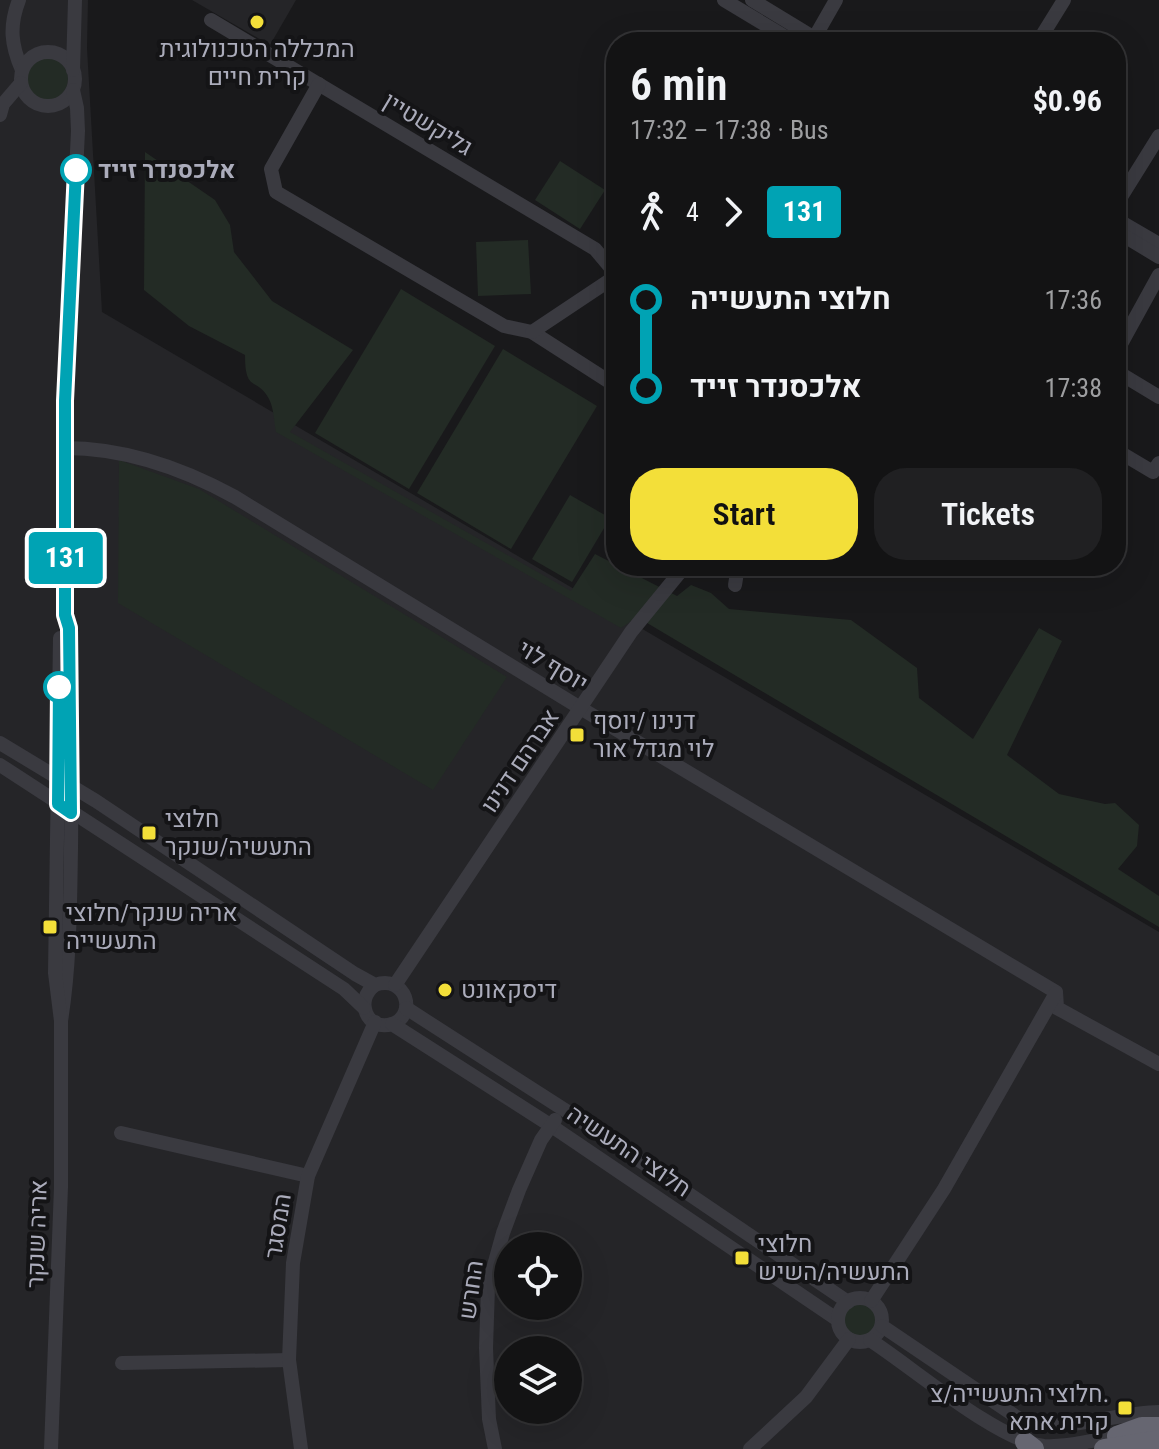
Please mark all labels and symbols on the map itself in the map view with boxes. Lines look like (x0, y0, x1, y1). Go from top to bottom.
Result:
marker: המכללה הטכנולוגית קרית חיים (248, 13, 266, 31)
place label: המכללה הטכנולוגית קרית חיים (159, 35, 355, 91)
street label: גליקשטיין (378, 87, 478, 161)
marker: אלכסנדר זייד (61, 155, 91, 185)
place label: אלכסנדר זייד (98, 156, 235, 184)
line badge: 131 (20, 532, 112, 584)
street label: יוסף לוי (513, 634, 593, 698)
unlabelled marker (44, 672, 74, 702)
street label: אברהם דנינו (475, 704, 565, 818)
place label: דנינו /יוסף לוי מגדל אור (593, 707, 714, 763)
marker: דנינו /יוסף לוי מגדל אור (568, 726, 586, 744)
place label: חלוצי התעשיה/שנקר (165, 805, 312, 861)
marker: חלוצי התעשיה/שנקר (140, 824, 158, 842)
place label: אריה שנקר/חלוצי התעשייה (66, 899, 238, 955)
marker: אריה שנקר/חלוצי התעשייה (41, 918, 59, 936)
place label: דיסקאונט (461, 976, 557, 1004)
marker: דיסקאונט (436, 981, 454, 999)
street label: חלוצי התעשיה (562, 1099, 696, 1203)
street label: אריה שנקר (21, 1179, 53, 1289)
street label: המסגר (259, 1191, 297, 1261)
place label: חלוצי התעשיה/השיש (758, 1230, 910, 1286)
marker: חלוצי התעשיה/השיש (733, 1249, 751, 1267)
street label: החרש (453, 1259, 489, 1321)
place label: חלוצי התעשייה/צ. קרית אתא (930, 1380, 1109, 1436)
marker: חלוצי התעשייה/צ. קרית אתא (1116, 1399, 1134, 1417)

